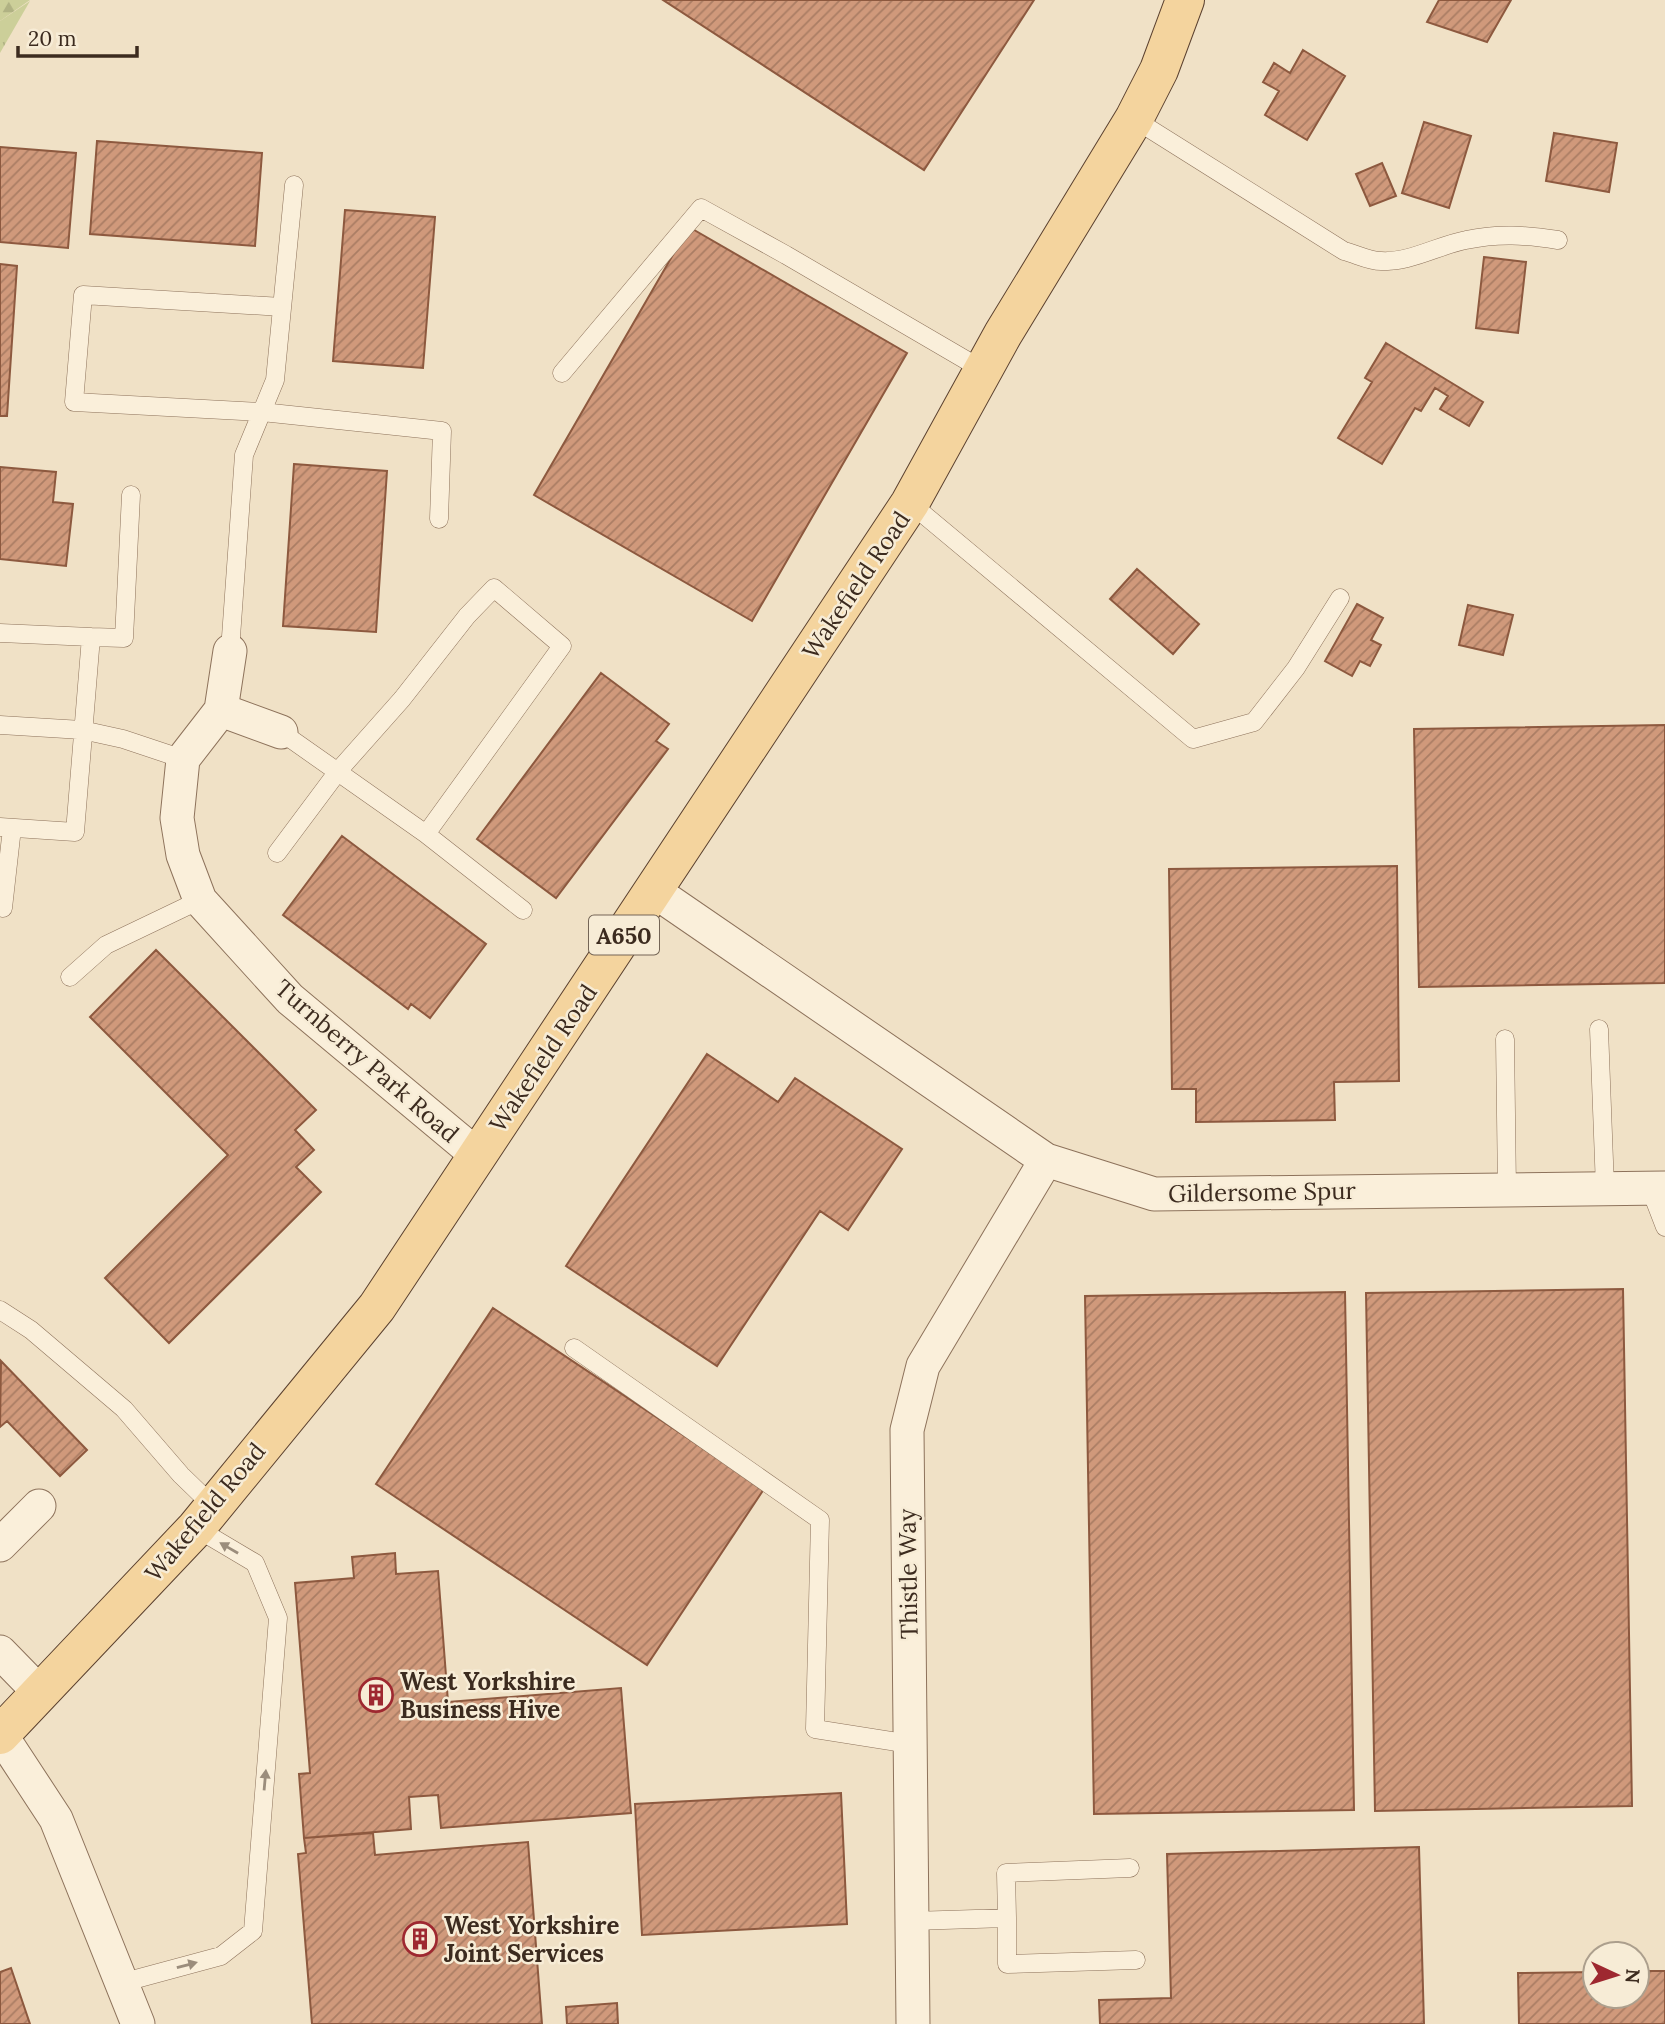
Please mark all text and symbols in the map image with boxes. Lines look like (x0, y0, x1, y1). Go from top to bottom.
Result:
scale bar (18, 14, 136, 58)
text: 20 m (28, 25, 77, 52)
street label: Wakefield Road (795, 505, 917, 665)
road number: A650 (589, 916, 659, 954)
street label: Turnberry Park Road (269, 973, 465, 1149)
street label: Wakefield Road (482, 978, 604, 1138)
street label: Gildersome Spur (1168, 1175, 1357, 1209)
street label: Wakefield Road (138, 1436, 272, 1588)
street label: Thistle Way (891, 1508, 925, 1640)
one-way arrow (219, 1542, 239, 1554)
place label: West Yorkshire Business Hive (400, 1666, 575, 1725)
building icon: West Yorkshire Business Hive (357, 1676, 395, 1714)
one-way arrow (260, 1768, 271, 1790)
place label: West Yorkshire Joint Services (444, 1910, 619, 1969)
building icon: West Yorkshire Joint Services (401, 1920, 439, 1958)
north arrow (1581, 1940, 1651, 2010)
one-way arrow (176, 1959, 198, 1970)
text: N (1620, 1968, 1645, 1985)

